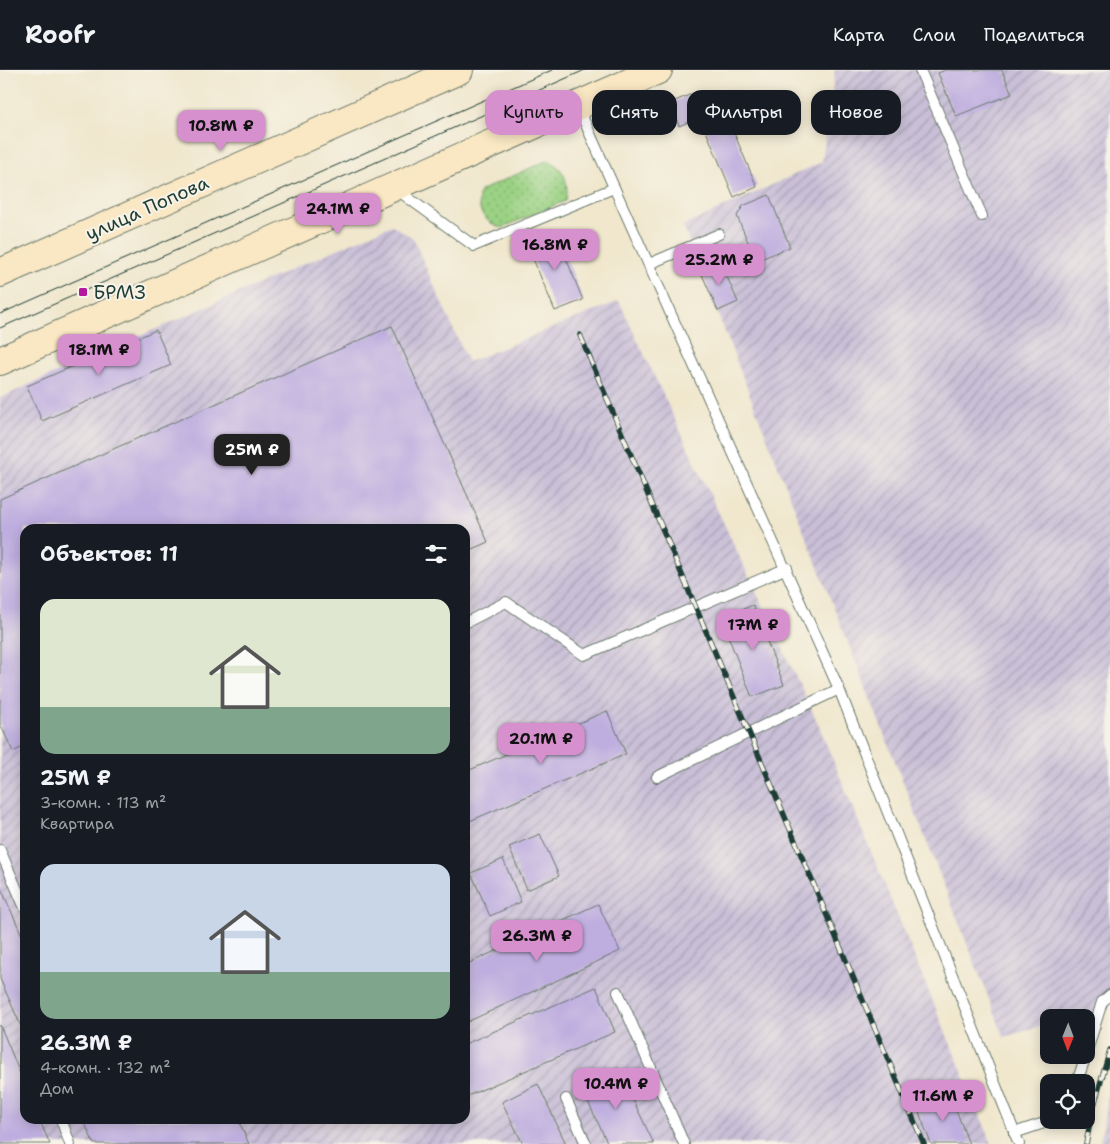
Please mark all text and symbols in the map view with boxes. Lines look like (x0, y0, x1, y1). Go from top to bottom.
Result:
text: Roofr (25, 19, 96, 51)
text: Карта (833, 23, 884, 47)
text: Слои (912, 23, 956, 47)
text: Поделиться (984, 23, 1085, 47)
chip: Купить (485, 90, 582, 135)
chip: Снять (592, 90, 677, 135)
chip: Фильтры (687, 90, 801, 135)
chip: Новое (811, 90, 901, 135)
pin: 10.8M ₽ (175, 109, 267, 152)
text: 10.8M ₽ (188, 115, 254, 136)
street label: улица Попова (82, 170, 213, 246)
pin: 24.1M ₽ (292, 192, 384, 235)
text: 24.1M ₽ (306, 198, 370, 219)
pin: 16.8M ₽ (509, 228, 601, 271)
text: 16.8M ₽ (522, 234, 588, 255)
pin: 25.2M ₽ (673, 244, 765, 286)
text: 25.2M ₽ (684, 249, 754, 270)
place label: БРМЗ (93, 280, 146, 305)
marker: БРМЗ (77, 286, 89, 298)
pin: 18.1M ₽ (53, 334, 145, 376)
text: 18.1M ₽ (68, 339, 130, 360)
pin: 25M ₽ (217, 434, 287, 476)
text: 25M ₽ (225, 439, 279, 460)
text: Объектов: 11 (40, 540, 178, 568)
icon: filters (422, 540, 450, 568)
pin: 17M ₽ (718, 608, 788, 651)
text: 17M ₽ (727, 614, 779, 635)
icon: home (200, 632, 290, 722)
pin: 20.1M ₽ (495, 722, 587, 765)
text: 20.1M ₽ (509, 728, 573, 749)
text: 25M ₽ (40, 764, 111, 792)
text: 3-комн. · 113 m² (40, 792, 166, 813)
text: Квартира (40, 813, 114, 834)
icon: home (200, 897, 290, 987)
pin: 26.3M ₽ (491, 920, 583, 962)
text: 26.3M ₽ (502, 925, 572, 946)
north arrow (1040, 1009, 1095, 1064)
map controls (1040, 1009, 1095, 1129)
text: 26.3M ₽ (40, 1029, 133, 1057)
text: 4-комн. · 132 m² (40, 1057, 171, 1078)
pin: 10.4M ₽ (570, 1068, 662, 1110)
text: 10.4M ₽ (584, 1073, 648, 1094)
button: locate (1040, 1074, 1095, 1129)
text: Дом (40, 1078, 74, 1099)
pin: 11.6M ₽ (897, 1080, 989, 1122)
text: 11.6M ₽ (912, 1085, 974, 1106)

